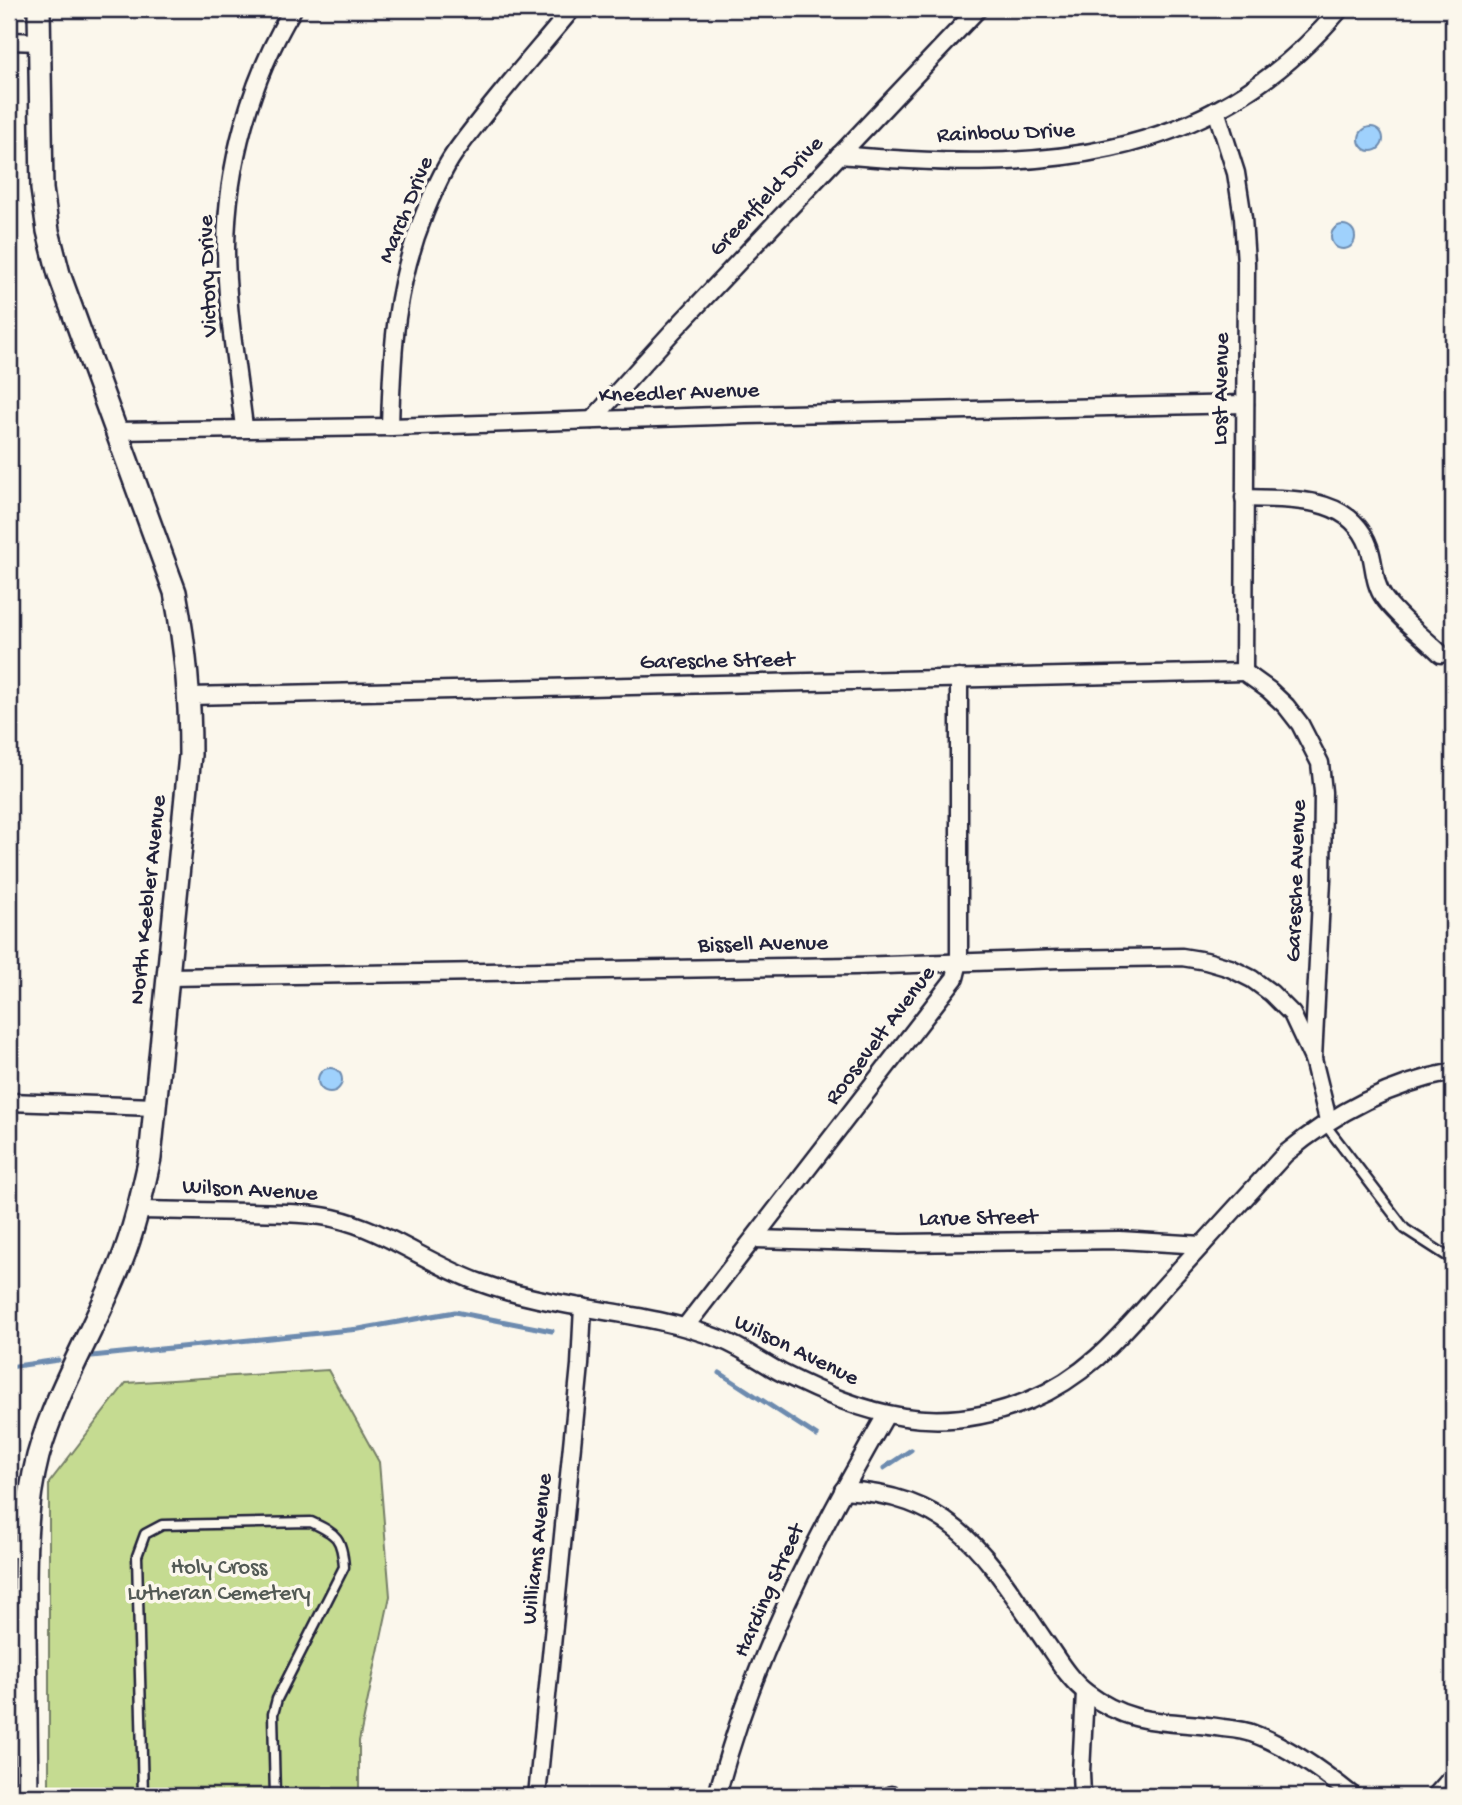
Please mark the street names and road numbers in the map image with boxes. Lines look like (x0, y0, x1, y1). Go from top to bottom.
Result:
street label: Rainbow Drive (936, 118, 1077, 150)
street label: Greenfield Drive (704, 130, 831, 263)
street label: March Drive (373, 152, 441, 267)
street label: Victory Drive (193, 213, 225, 338)
street label: Lost Avenue (1208, 331, 1237, 446)
street label: Kneedler Avenue (598, 378, 761, 410)
street label: Garesche Street (639, 647, 796, 677)
street label: North Keebler Avenue (125, 793, 174, 1006)
street label: Garesche Avenue (1281, 798, 1313, 963)
street label: Bissell Avenue (697, 930, 830, 960)
street label: Roosevelt Avenue (820, 960, 943, 1111)
street label: Wilson Avenue (182, 1174, 320, 1208)
street label: Larue Street (918, 1204, 1039, 1234)
street label: Wilson Avenue (729, 1309, 864, 1393)
street label: Williams Avenue (517, 1471, 559, 1626)
street label: Harding Street (729, 1519, 812, 1662)

